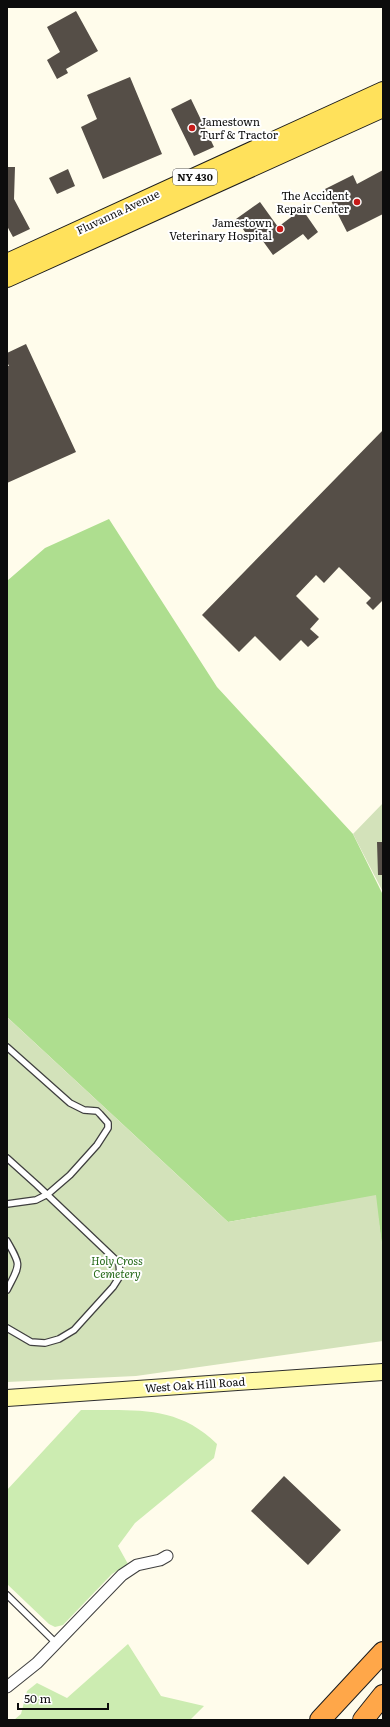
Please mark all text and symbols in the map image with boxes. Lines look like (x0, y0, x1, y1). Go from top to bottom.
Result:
place label: Jamestown Turf & Tractor (200, 113, 279, 142)
marker: Jamestown Turf & Tractor (187, 123, 197, 133)
road number: NY 430 (173, 169, 217, 185)
street label: Fluvanna Avenue (73, 185, 162, 237)
place label: The Accident Repair Center (277, 187, 350, 216)
marker: The Accident Repair Center (352, 197, 362, 207)
place label: Jamestown Veterinary Hospital (169, 214, 272, 243)
marker: Jamestown Veterinary Hospital (275, 224, 285, 234)
park label: Holy Cross Cemetery (91, 1252, 143, 1281)
street label: West Oak Hill Road (144, 1373, 246, 1395)
scale bar (18, 1685, 108, 1711)
text: 50 m (24, 1689, 51, 1707)

